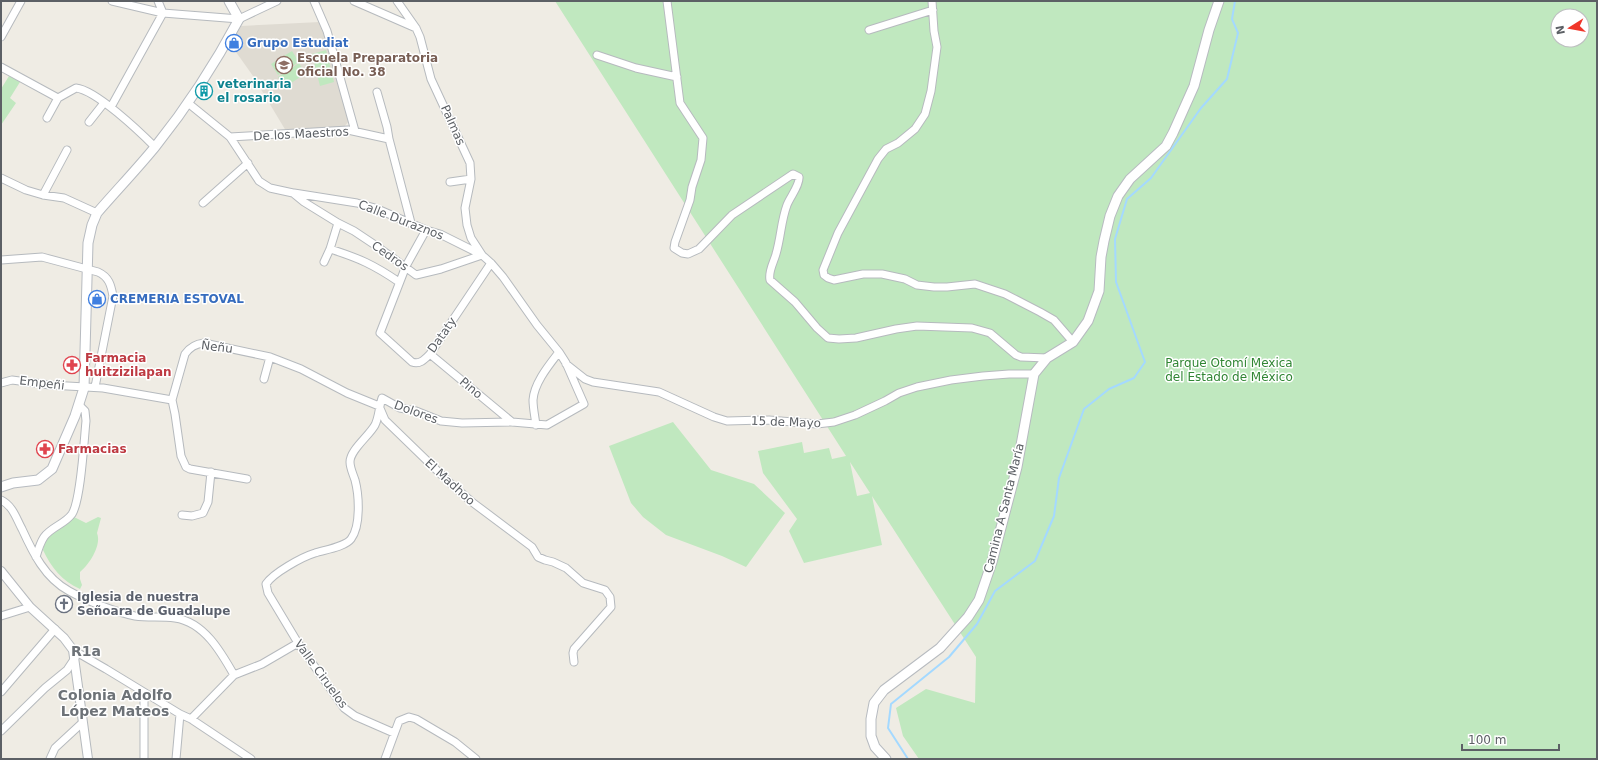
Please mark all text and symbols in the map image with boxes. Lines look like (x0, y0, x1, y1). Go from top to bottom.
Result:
north arrow (1550, 8, 1590, 48)
text: N (1553, 24, 1568, 36)
shop icon: Grupo Estudiat (224, 33, 244, 53)
place label: Grupo Estudiat (247, 36, 349, 50)
place label: Escuela Preparatoria oficial No. 38 (297, 51, 438, 79)
school or university icon: Escuela Preparatoria oficial No. 38 (274, 55, 294, 75)
place label: veterinaria el rosario (217, 77, 292, 105)
building icon: veterinaria el rosario (194, 81, 214, 101)
street label: Palmas (438, 103, 468, 147)
street label: De los Maestros (253, 125, 349, 143)
street label: Calle Duraznos (356, 197, 446, 243)
street label: Cedros (369, 238, 411, 274)
shop icon: CREMERIA ESTOVAL (87, 289, 107, 309)
place label: CREMERIA ESTOVAL (110, 292, 244, 306)
street label: Dataty (425, 314, 459, 356)
street label: Ñeñu (200, 337, 234, 356)
place label: Farmacia huitzizilapan (85, 351, 172, 379)
pharmacy icon: Farmacia huitzizilapan (62, 355, 82, 375)
park label: Parque Otomí Mexica del Estado de México (1165, 356, 1293, 384)
street label: Empeñi (19, 373, 65, 393)
street label: Pino (457, 375, 485, 401)
street label: Dolores (392, 398, 440, 426)
street label: 15 de Mayo (751, 414, 821, 430)
pharmacy icon: Farmacias (35, 439, 55, 459)
place label: Farmacias (58, 442, 127, 456)
street label: Camina A Santa María (981, 442, 1027, 574)
street label: El Madhoo (422, 456, 478, 508)
place label: Iglesia de nuestra Señoara de Guadalupe (77, 590, 230, 618)
church icon: Iglesia de nuestra Señoara de Guadalupe (54, 594, 74, 614)
street label: Valle Ciruelos (292, 637, 350, 711)
district label: R1a (71, 643, 101, 659)
district label: Colonia Adolfo López Mateos (58, 687, 173, 719)
scale bar (1462, 726, 1559, 752)
text: 100 m (1468, 733, 1506, 747)

